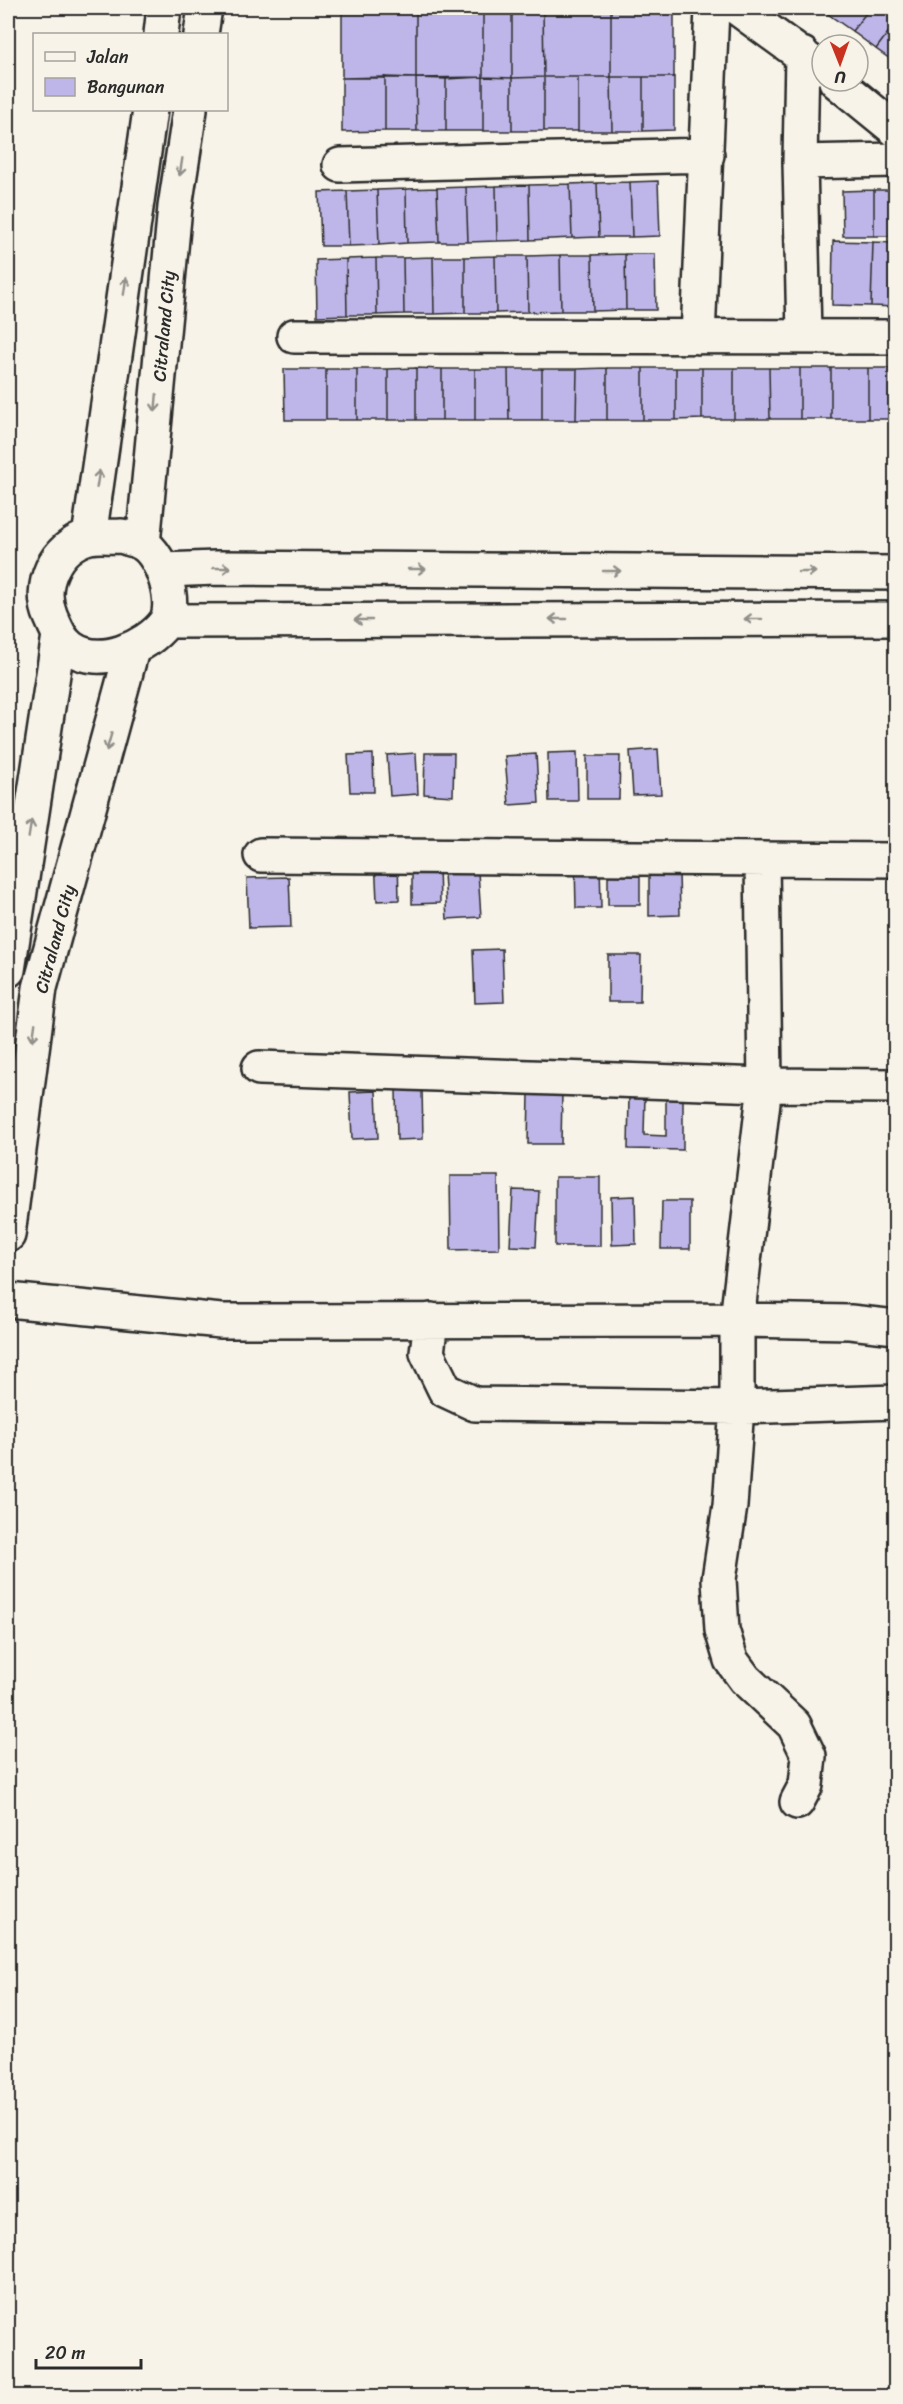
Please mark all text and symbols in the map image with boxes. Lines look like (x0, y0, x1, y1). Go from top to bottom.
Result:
legend (33, 33, 228, 111)
north arrow (810, 33, 870, 93)
text: Jalan (86, 41, 129, 73)
text: U (833, 63, 846, 92)
text: Bangunan (87, 71, 165, 103)
one-way arrow (175, 157, 186, 177)
street label: Citraland City (143, 269, 185, 383)
one-way arrow (120, 277, 131, 297)
one-way arrow (151, 393, 162, 412)
one-way arrow (93, 470, 104, 490)
one-way arrow (212, 562, 232, 574)
one-way arrow (407, 563, 427, 575)
one-way arrow (602, 565, 622, 577)
one-way arrow (797, 566, 817, 578)
one-way arrow (549, 613, 569, 625)
one-way arrow (744, 613, 764, 625)
one-way arrow (354, 614, 374, 626)
one-way arrow (103, 732, 114, 751)
one-way arrow (24, 820, 35, 840)
street label: Citraland City (25, 880, 85, 997)
one-way arrow (29, 1022, 40, 1041)
scale bar (36, 2332, 141, 2370)
text: 20 m (45, 2337, 85, 2369)

